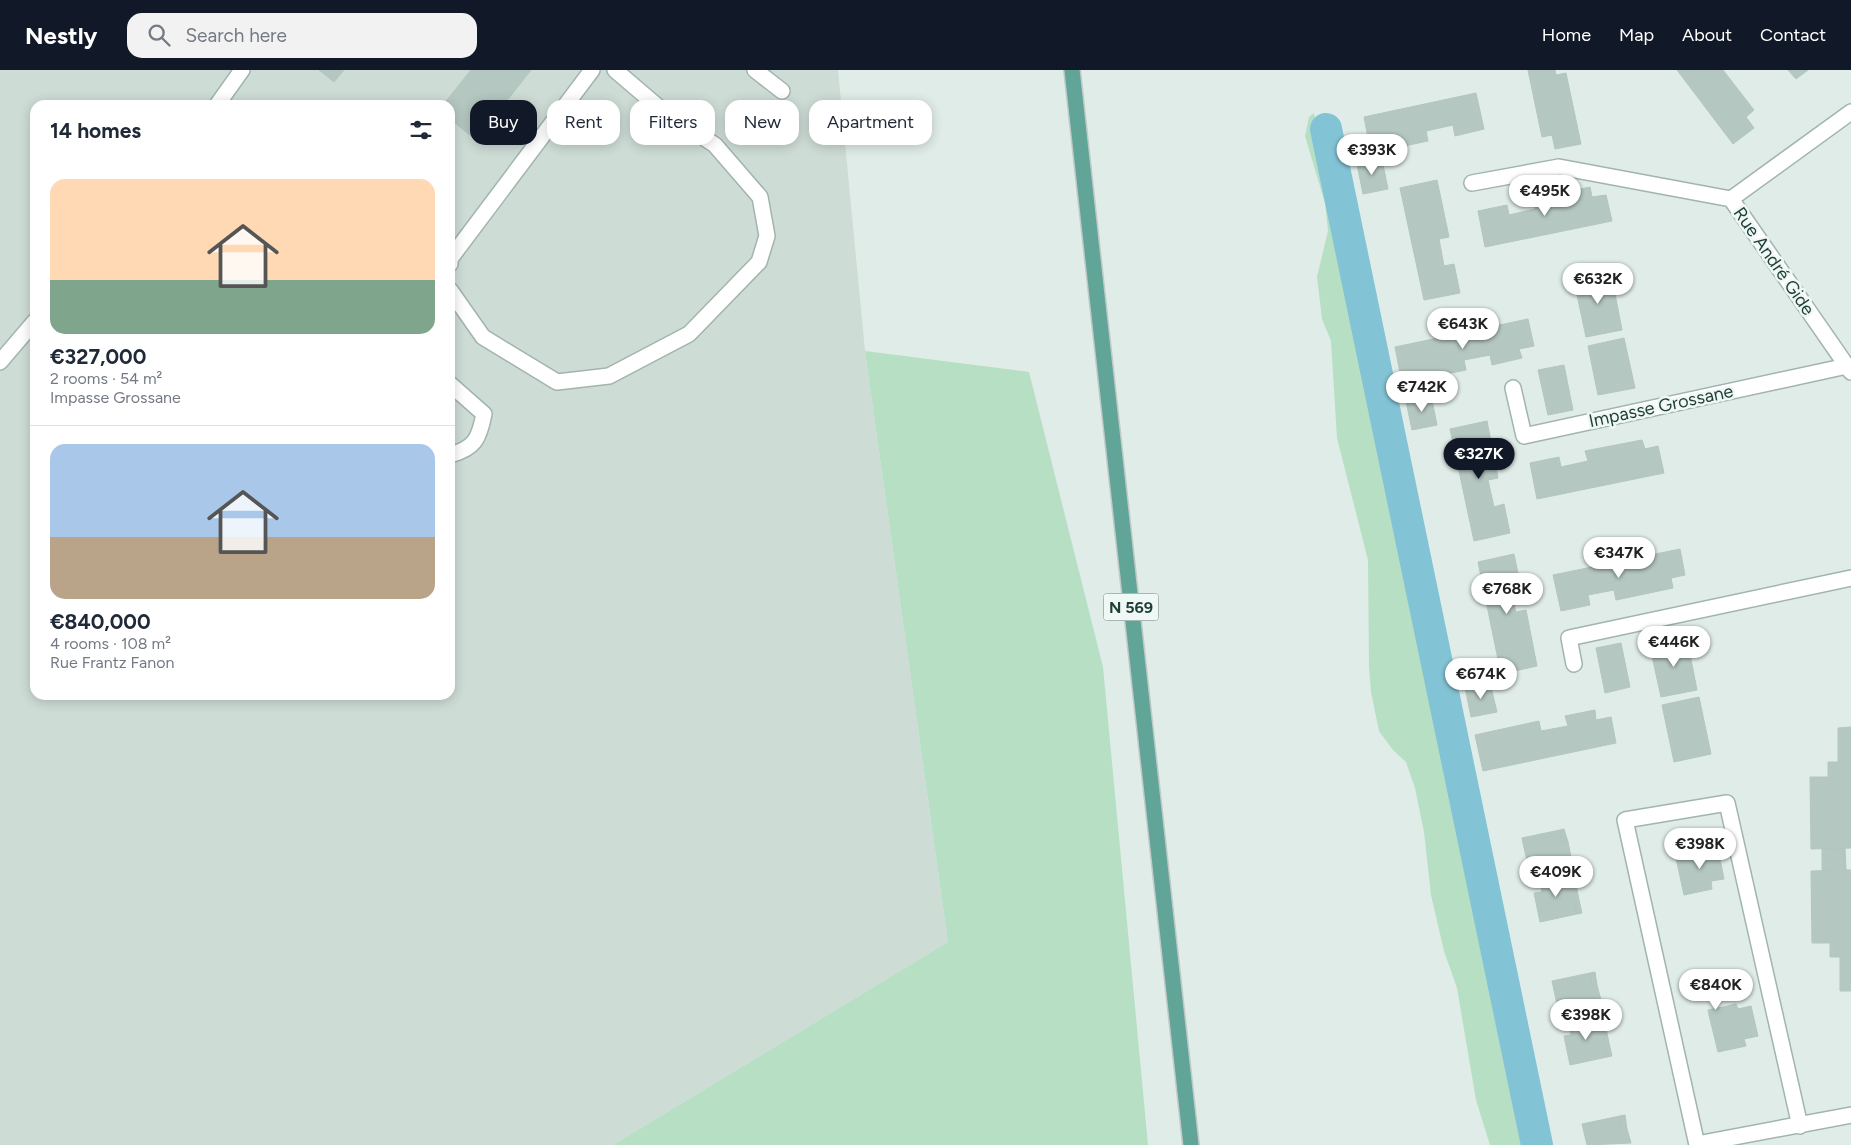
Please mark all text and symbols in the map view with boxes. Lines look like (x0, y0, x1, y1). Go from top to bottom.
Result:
search box (127, 13, 477, 58)
text: Nestly (25, 21, 97, 50)
icon: search (145, 21, 173, 49)
text: Search here (185, 24, 287, 47)
text: Home (1542, 24, 1591, 46)
text: Map (1619, 24, 1654, 46)
text: About (1682, 24, 1732, 46)
text: Contact (1760, 24, 1826, 46)
chip: Buy (470, 100, 537, 145)
chip: Rent (547, 100, 620, 145)
chip: Filters (630, 100, 715, 145)
chip: New (725, 100, 799, 145)
chip: Apartment (809, 100, 932, 145)
icon: filters (407, 116, 435, 144)
text: 14 homes (50, 118, 141, 143)
pin: €393K (1337, 134, 1407, 176)
text: €393K (1348, 140, 1396, 159)
pin: €495K (1510, 174, 1580, 217)
text: €495K (1520, 181, 1570, 200)
street label: Rue André Gide (1729, 203, 1820, 319)
icon: home (198, 211, 288, 301)
pin: €632K (1563, 262, 1633, 305)
text: €632K (1573, 269, 1623, 288)
pin: €643K (1428, 308, 1498, 350)
text: €643K (1438, 314, 1488, 333)
text: €327,000 (50, 344, 146, 369)
text: 2 rooms · 54 m² (50, 369, 162, 388)
pin: €742K (1387, 370, 1457, 413)
text: €742K (1397, 377, 1447, 396)
street label: Impasse Grossane (1587, 380, 1735, 432)
text: Impasse Grossane (50, 388, 181, 407)
pin: €327K (1444, 438, 1514, 480)
text: €327K (1455, 444, 1503, 463)
icon: home (198, 477, 288, 567)
pin: €347K (1584, 536, 1654, 579)
text: €347K (1594, 543, 1644, 562)
pin: €768K (1472, 572, 1542, 615)
text: €768K (1482, 579, 1532, 598)
road number: N 569 (1104, 594, 1158, 620)
text: €840,000 (50, 609, 151, 634)
pin: €446K (1639, 626, 1709, 668)
text: €446K (1648, 632, 1700, 651)
text: 4 rooms · 108 m² (50, 634, 171, 653)
text: Rue Frantz Fanon (50, 653, 174, 672)
pin: €674K (1446, 658, 1516, 700)
text: €674K (1456, 664, 1506, 683)
pin: €398K (1665, 828, 1735, 870)
text: €398K (1675, 834, 1725, 853)
pin: €409K (1521, 856, 1591, 898)
text: €409K (1530, 862, 1582, 881)
pin: €840K (1681, 968, 1751, 1011)
text: €840K (1690, 975, 1742, 994)
pin: €398K (1551, 998, 1621, 1041)
text: €398K (1561, 1005, 1611, 1024)

